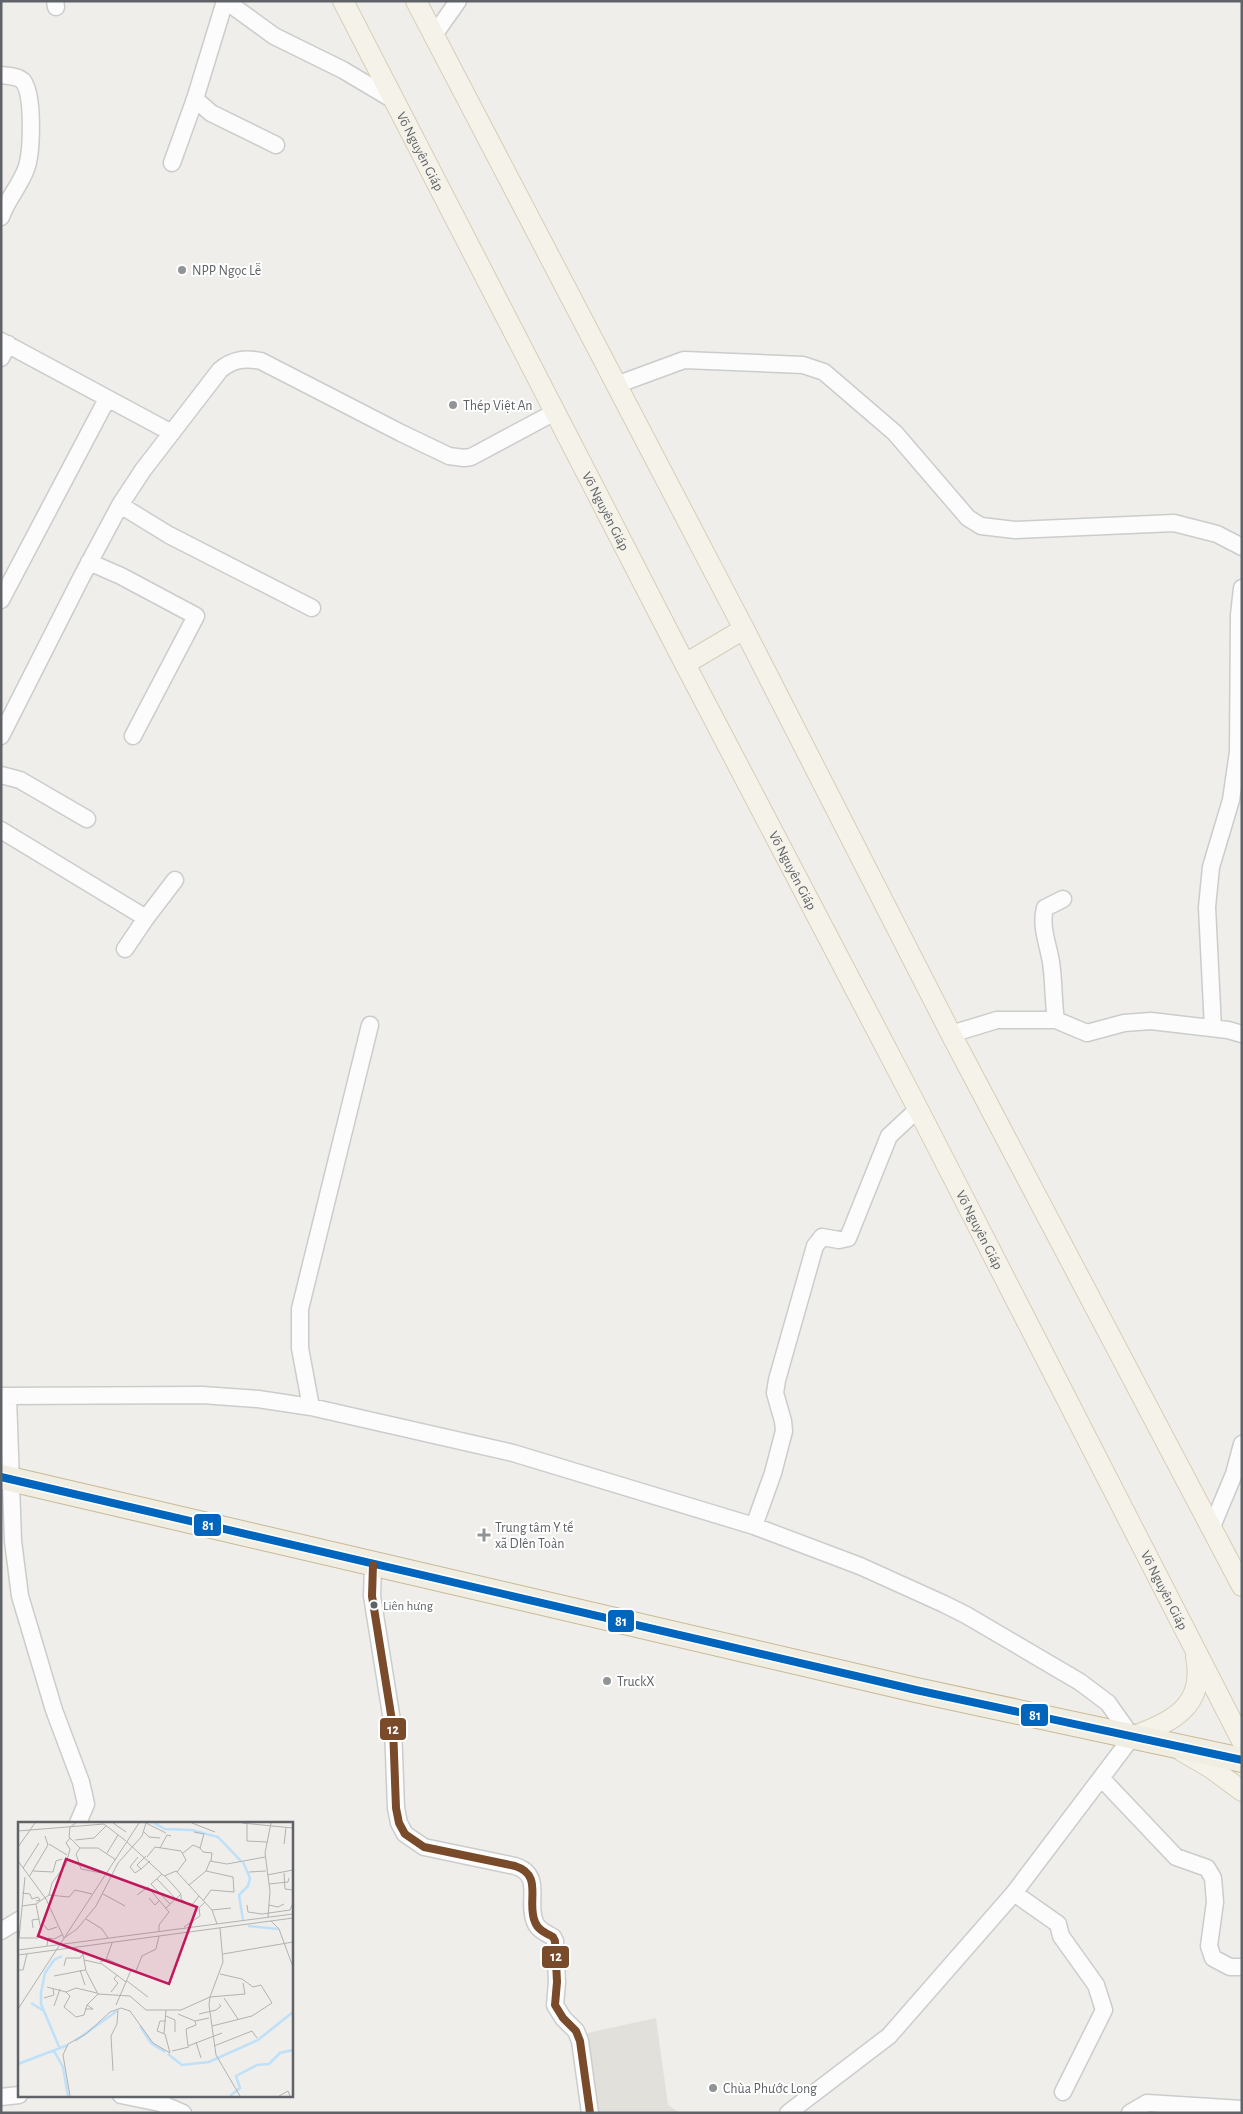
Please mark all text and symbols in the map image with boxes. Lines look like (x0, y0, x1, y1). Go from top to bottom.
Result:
street label: Võ Nguyên Giáp (393, 110, 446, 193)
place label: NPP Ngọc Lễ (192, 262, 261, 278)
marker: NPP Ngọc Lễ (176, 264, 188, 276)
marker: Thép Việt An (447, 399, 459, 411)
place label: Thép Việt An (463, 399, 533, 413)
street label: Võ Nguyên Giáp (579, 470, 631, 553)
street label: Võ Nguyên Giáp (766, 829, 818, 913)
street label: Võ Nguyên Giáp (953, 1188, 1005, 1272)
line badge: 81 (193, 1513, 222, 1537)
text: 81 (202, 1519, 214, 1533)
place label: Trung tâm Y tế xã DIên Toàn (495, 1520, 574, 1551)
marker: Trung tâm Y tế xã DIên Toàn (477, 1528, 491, 1542)
street label: Võ Nguyên Giáp (1138, 1549, 1190, 1632)
marker: Liên hưng (369, 1600, 379, 1610)
place label: Liên hưng (383, 1600, 434, 1613)
line badge: 81 (607, 1609, 635, 1633)
text: 81 (615, 1615, 627, 1629)
marker: TruckX (601, 1675, 613, 1687)
place label: TruckX (617, 1675, 655, 1689)
line badge: 81 (1020, 1703, 1049, 1727)
text: 81 (1029, 1709, 1041, 1723)
line badge: 12 (379, 1717, 407, 1741)
text: 12 (387, 1723, 399, 1737)
inset map (18, 1822, 292, 2096)
line badge: 12 (541, 1945, 570, 1969)
text: 12 (550, 1950, 562, 1964)
marker: Chùa Phước Long (707, 2082, 719, 2094)
place label: Chùa Phước Long (723, 2082, 817, 2096)

